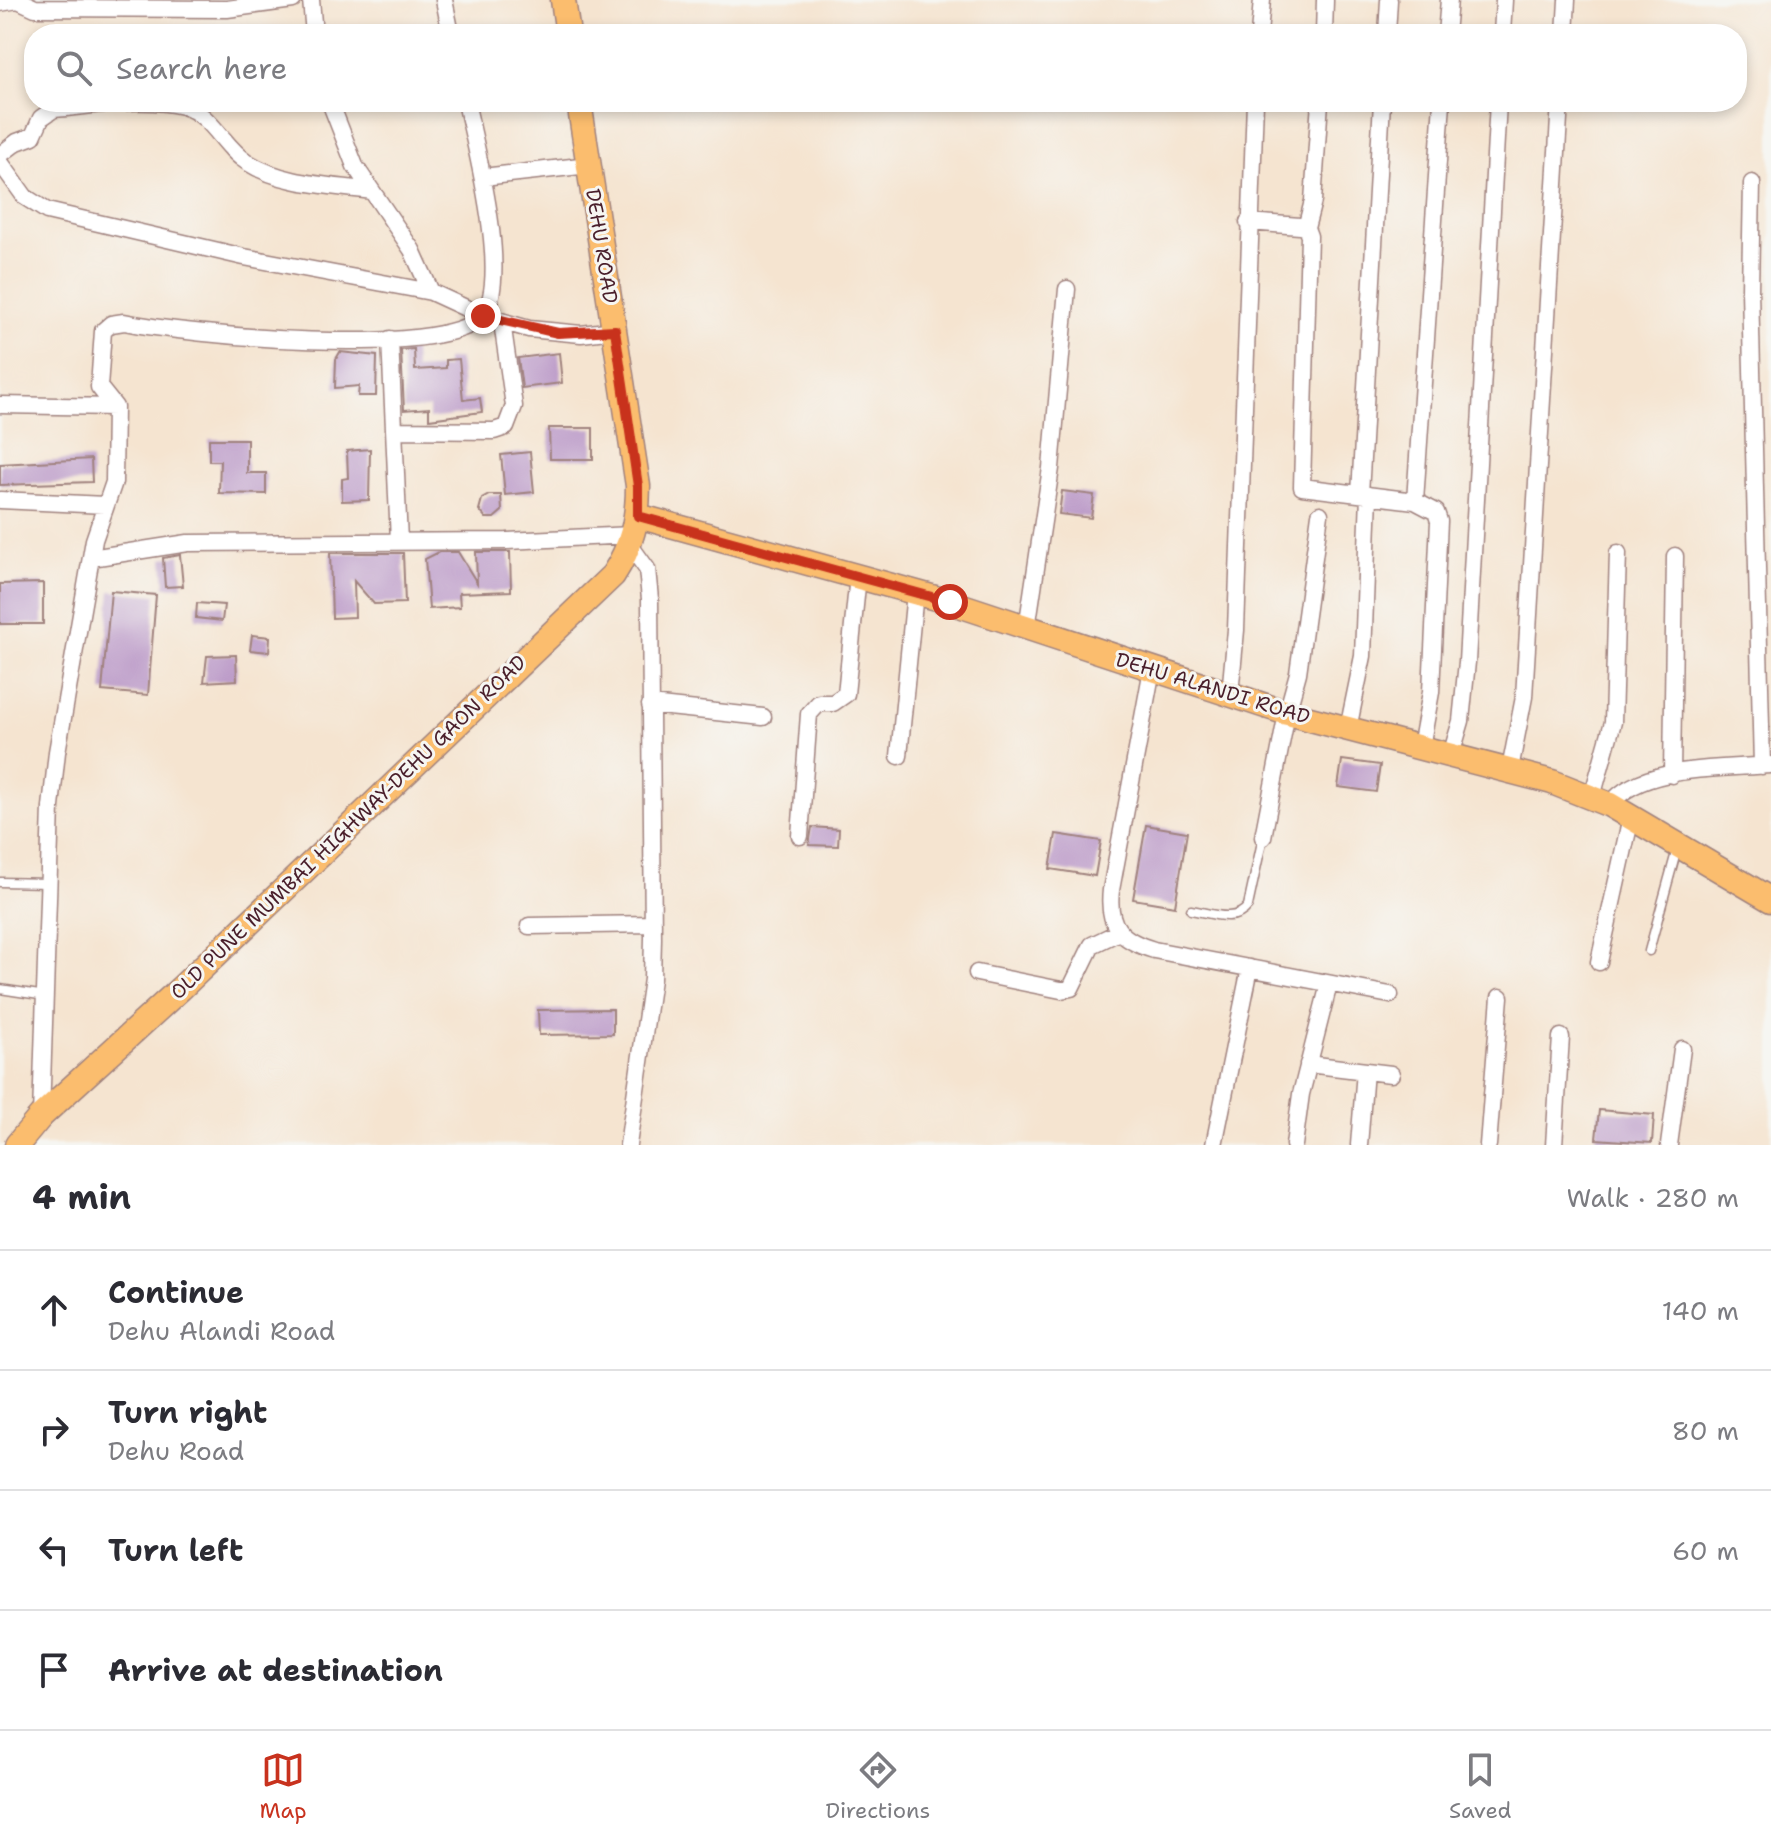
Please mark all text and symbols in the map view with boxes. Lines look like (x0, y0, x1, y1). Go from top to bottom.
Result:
search box (24, 24, 1747, 112)
icon: search (52, 46, 96, 90)
text: Search here (116, 48, 287, 89)
street label: DEHU ROAD (580, 187, 624, 305)
route end (465, 298, 501, 334)
route start (932, 584, 968, 620)
street label: DEHU ALANDI ROAD (1113, 646, 1313, 730)
street label: OLD PUNE MUMBAI HIGHWAY-DEHU GAON ROAD (165, 649, 531, 1005)
text: 4 min (32, 1174, 131, 1220)
text: Walk · 280 m (1567, 1180, 1739, 1215)
text: Continue (108, 1272, 244, 1313)
icon: ahead (32, 1288, 76, 1332)
text: 140 m (1662, 1293, 1739, 1328)
text: Dehu Alandi Road (108, 1313, 335, 1348)
text: Turn right (108, 1392, 267, 1433)
icon: right (32, 1408, 76, 1452)
text: 80 m (1672, 1413, 1739, 1448)
text: Dehu Road (108, 1433, 244, 1468)
icon: left (32, 1528, 76, 1572)
text: Turn left (108, 1530, 243, 1571)
text: 60 m (1672, 1533, 1739, 1568)
icon: arrive (32, 1648, 76, 1692)
text: Arrive at destination (108, 1650, 443, 1691)
tab: Map (259, 1748, 307, 1825)
tab: Directions (825, 1748, 930, 1825)
tab: Saved (1449, 1748, 1512, 1825)

